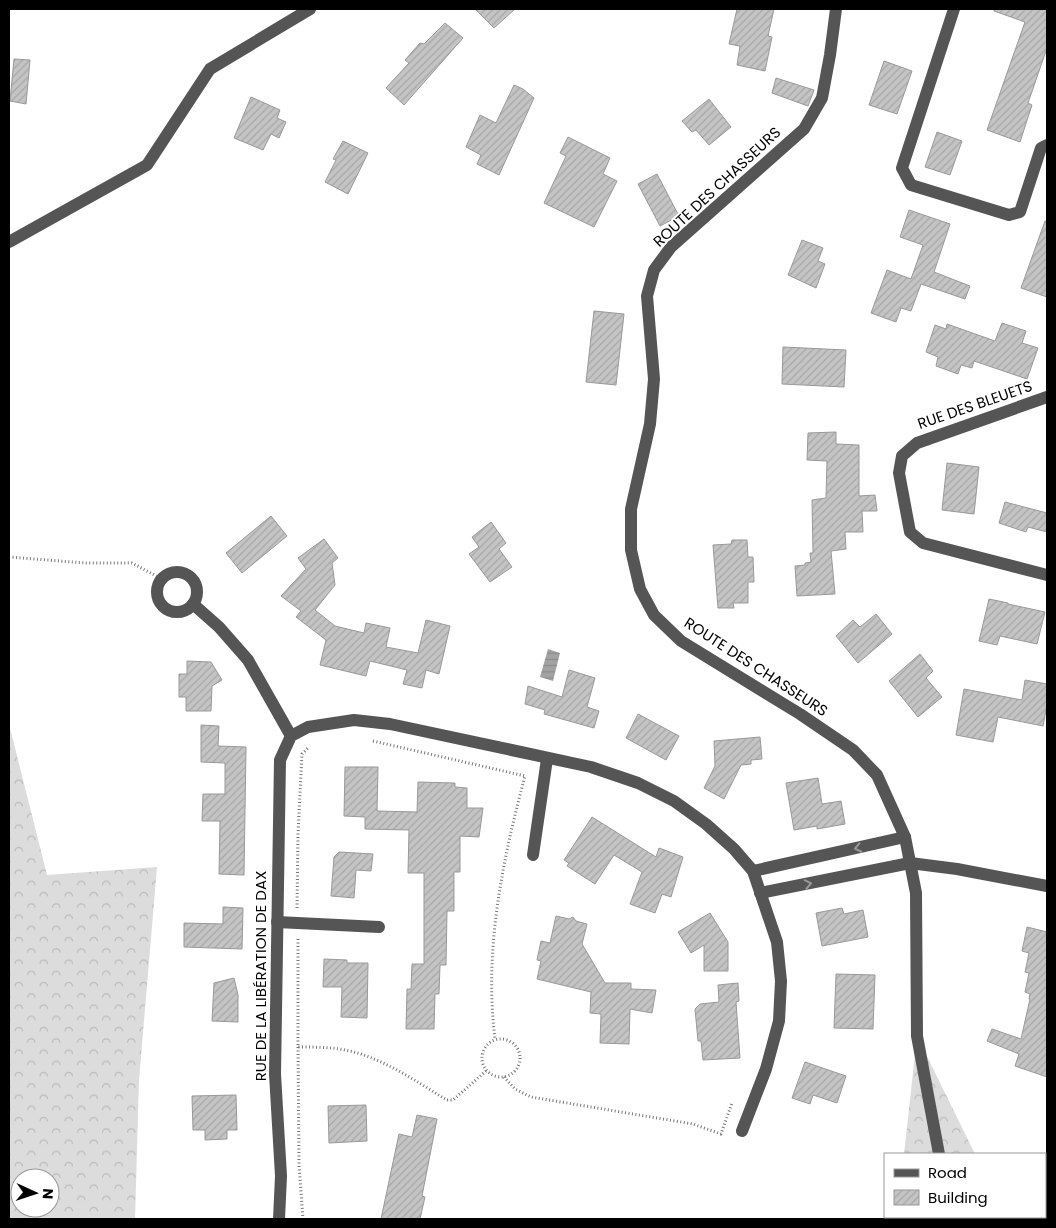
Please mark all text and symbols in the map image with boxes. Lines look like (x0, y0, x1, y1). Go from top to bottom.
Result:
street label: ROUTE DES CHASSEURS (648, 122, 785, 251)
street label: RUE DES BLEUETS (915, 375, 1035, 434)
street label: ROUTE DES CHASSEURS (680, 612, 832, 721)
one-way arrow (853, 842, 862, 853)
street label: RUE DE LA LIBÉRATION DE DAX (250, 871, 271, 1081)
one-way arrow (803, 879, 812, 890)
legend (884, 1153, 1046, 1218)
text: Road (928, 1162, 967, 1183)
north arrow (10, 1168, 60, 1218)
text: Building (928, 1187, 988, 1208)
text: N (38, 1188, 58, 1199)

